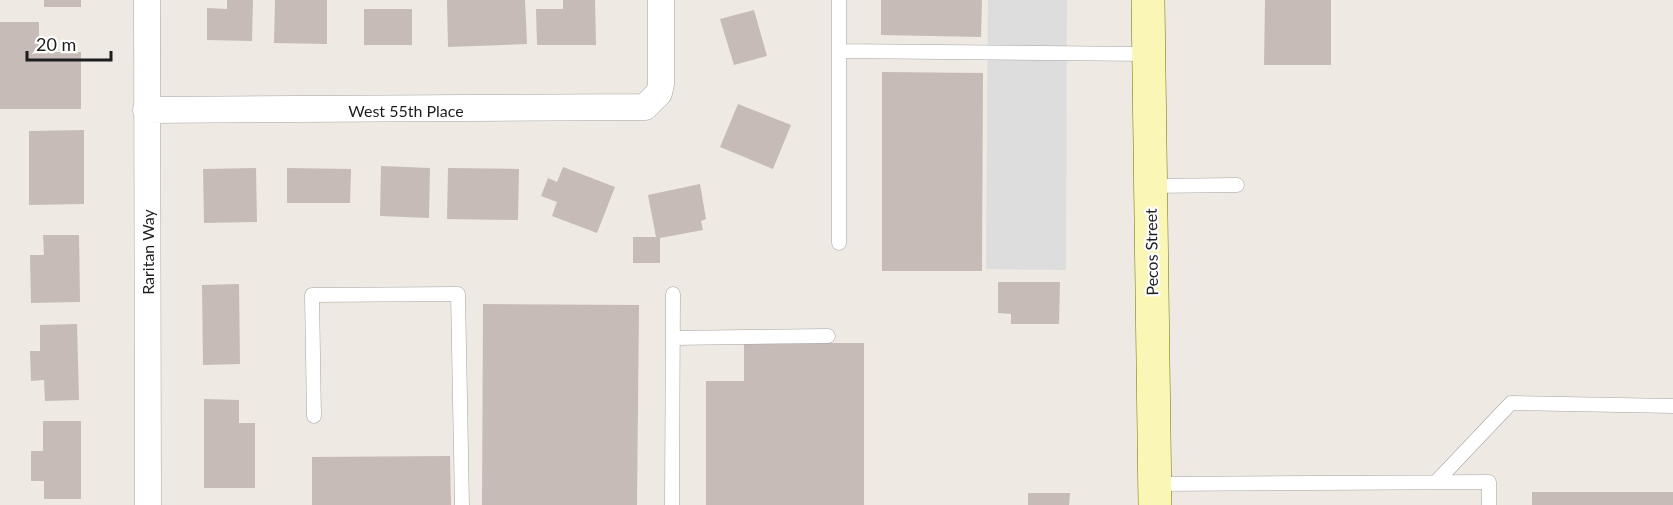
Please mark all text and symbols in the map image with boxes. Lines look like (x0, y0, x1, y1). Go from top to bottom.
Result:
scale bar (27, 24, 111, 62)
text: 20 m (36, 33, 76, 55)
street label: West 55th Place (348, 101, 464, 120)
street label: Raritan Way (138, 208, 157, 295)
street label: Pecos Street (1141, 208, 1161, 296)

